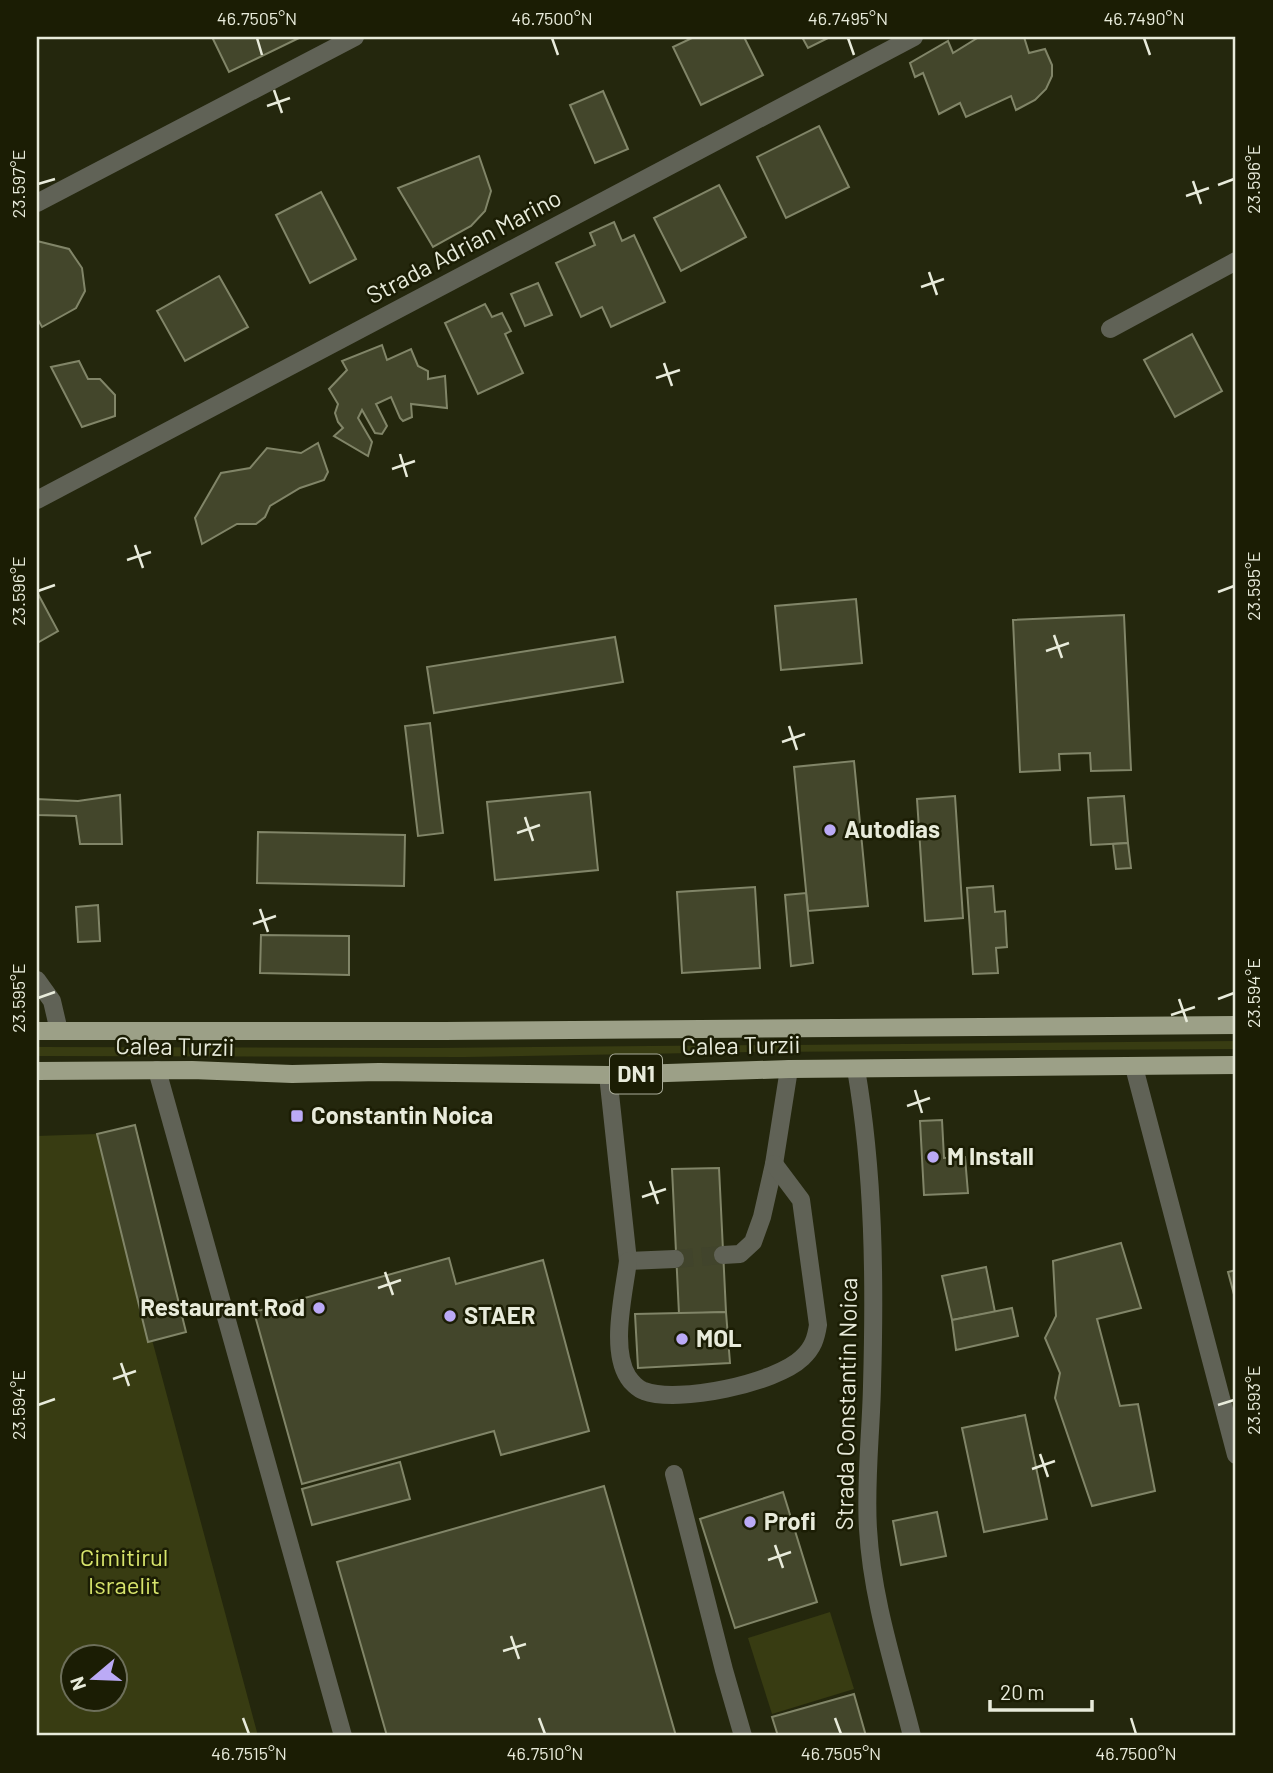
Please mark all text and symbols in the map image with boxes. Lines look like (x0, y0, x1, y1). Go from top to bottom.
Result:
text: 46.7505°N (217, 7, 297, 29)
text: 46.7500°N (511, 7, 593, 29)
text: 46.7495°N (808, 7, 888, 29)
text: 46.7490°N (1103, 7, 1185, 29)
text: 23.596°E (1242, 144, 1264, 214)
text: 23.597°E (7, 150, 29, 218)
street label: Strada Adrian Marino (361, 182, 566, 309)
text: 23.595°E (1242, 551, 1264, 621)
text: 23.596°E (7, 556, 29, 626)
place label: Autodias (844, 814, 940, 843)
marker: Autodias (822, 822, 838, 838)
text: 23.594°E (1242, 958, 1264, 1028)
text: 23.595°E (7, 963, 29, 1033)
street label: Calea Turzii (681, 1029, 801, 1060)
street label: Calea Turzii (115, 1030, 235, 1061)
road number: DN1 (610, 1054, 662, 1093)
place label: Constantin Noica (311, 1100, 493, 1129)
marker: Constantin Noica (289, 1108, 305, 1124)
place label: M Install (947, 1141, 1034, 1170)
marker: M Install (925, 1149, 941, 1165)
street label: Strada Constantin Noica (829, 1277, 862, 1531)
place label: Restaurant Rod (140, 1292, 305, 1321)
marker: Restaurant Rod (311, 1300, 327, 1316)
place label: STAER (464, 1300, 535, 1329)
marker: STAER (442, 1308, 458, 1324)
place label: MOL (696, 1323, 742, 1352)
marker: MOL (674, 1331, 690, 1347)
text: 23.593°E (1242, 1365, 1264, 1435)
text: 23.594°E (7, 1370, 29, 1440)
place label: Profi (764, 1506, 816, 1535)
marker: Profi (742, 1514, 758, 1530)
park label: Cimitirul Israelit (80, 1542, 168, 1599)
north arrow (60, 1644, 130, 1714)
scale bar (990, 1668, 1091, 1712)
text: N (65, 1674, 90, 1693)
text: 20 m (1000, 1679, 1045, 1704)
text: 46.7515°N (211, 1742, 287, 1764)
text: 46.7510°N (507, 1742, 583, 1764)
text: 46.7505°N (801, 1742, 881, 1764)
text: 46.7500°N (1095, 1742, 1177, 1764)

